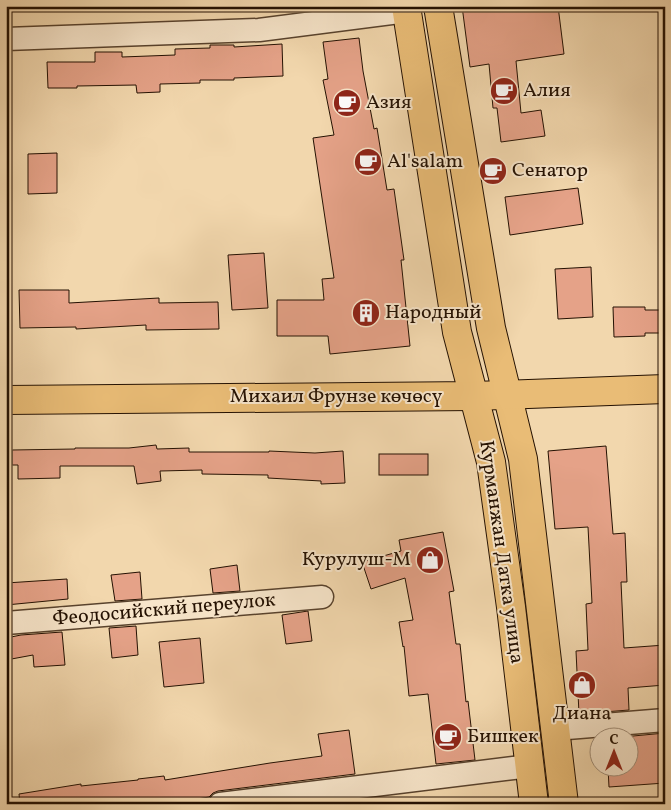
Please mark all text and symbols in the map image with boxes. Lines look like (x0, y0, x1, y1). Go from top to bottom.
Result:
cafe icon: Алия (489, 76, 519, 106)
place label: Алия (523, 77, 571, 105)
cafe icon: Азия (332, 88, 362, 118)
place label: Азия (366, 89, 411, 117)
cafe icon: Al'salam (353, 147, 383, 177)
place label: Al'salam (387, 148, 463, 176)
cafe icon: Сенатор (478, 156, 508, 186)
place label: Сенатор (512, 157, 588, 185)
building icon: Народный (351, 298, 381, 328)
place label: Народный (385, 299, 481, 327)
street label: Михаил Фрунзе көчөсү (230, 383, 443, 411)
street label: Курманжан Датка улица (471, 438, 531, 666)
shop icon: Курулуш-М (415, 545, 445, 575)
place label: Курулуш-М (302, 546, 411, 574)
street label: Феодосийский переулок (51, 586, 277, 634)
shop icon: Диана (567, 670, 597, 700)
place label: Диана (553, 700, 611, 728)
cafe icon: Бишкек (433, 722, 463, 752)
place label: Бишкек (467, 723, 539, 751)
north arrow (588, 728, 638, 778)
text: С (609, 731, 619, 750)

